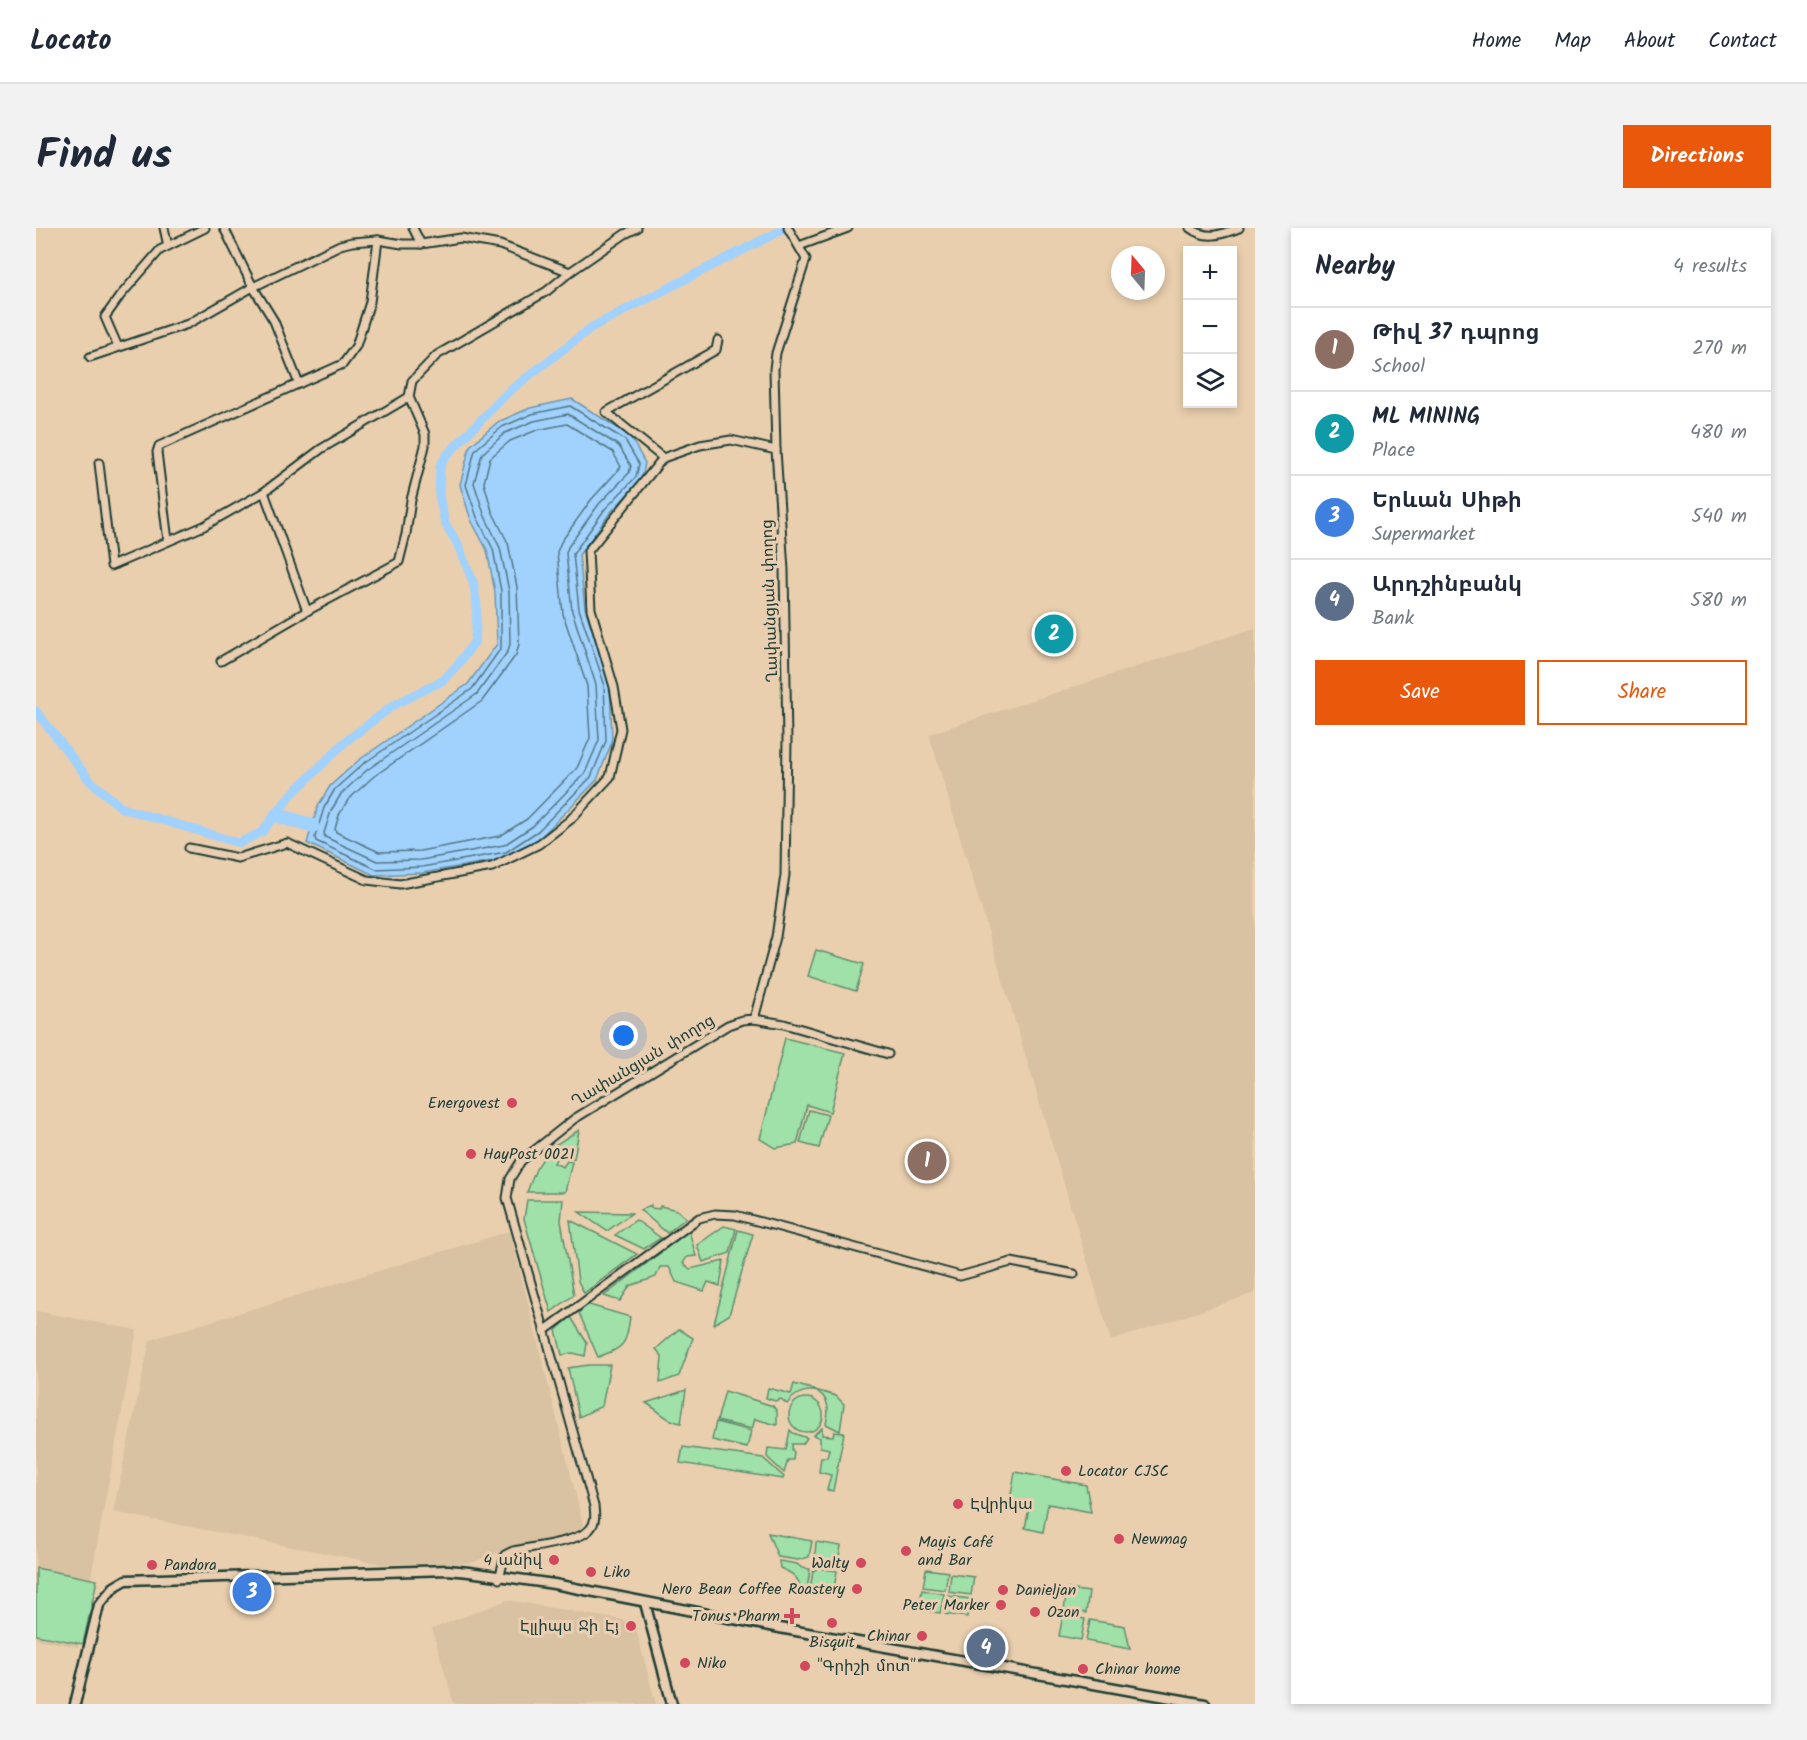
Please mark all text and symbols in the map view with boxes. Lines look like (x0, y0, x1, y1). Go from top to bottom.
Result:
text: Locato (30, 19, 111, 64)
text: Home (1472, 25, 1521, 58)
text: Map (1554, 25, 1591, 58)
text: About (1624, 25, 1675, 58)
text: Contact (1708, 25, 1777, 58)
text: Find us (36, 123, 172, 190)
button: Directions (1623, 125, 1771, 188)
north arrow (1111, 246, 1165, 300)
map controls (1183, 246, 1237, 408)
button: + (1183, 246, 1237, 300)
text: Nearby (1315, 246, 1395, 288)
text: 4 results (1673, 251, 1747, 283)
button: − (1183, 300, 1237, 354)
text: Թիվ 37 դպրոց (1372, 316, 1540, 351)
text: 1 (1331, 333, 1338, 365)
text: 270 m (1692, 333, 1747, 365)
text: School (1372, 351, 1425, 383)
button: layers (1183, 354, 1237, 408)
text: ML MINING (1372, 400, 1480, 435)
text: 2 (1329, 417, 1340, 449)
text: 480 m (1690, 417, 1747, 449)
text: Place (1372, 435, 1415, 467)
text: Երևան Սիթի (1372, 484, 1522, 519)
text: 3 (1329, 501, 1340, 533)
text: 540 m (1691, 501, 1747, 533)
street label: Ղափանցյան փողոց (755, 519, 785, 683)
text: Supermarket (1372, 519, 1475, 551)
text: Արդշինբանկ (1372, 568, 1522, 603)
text: 4 (1329, 585, 1340, 617)
text: 580 m (1690, 585, 1747, 617)
text: Bank (1372, 603, 1414, 635)
pin: 2 (1034, 612, 1074, 656)
button: Save (1315, 660, 1525, 725)
button: Share (1537, 660, 1747, 725)
street label: Ղափանցյան փողոց (567, 1008, 719, 1114)
your location (609, 1021, 638, 1050)
place label: Energovest (428, 1091, 501, 1116)
marker: Energovest (505, 1096, 519, 1110)
pin: 1 (908, 1138, 946, 1184)
place label: HayPost 0021 (483, 1142, 574, 1167)
marker: HayPost 0021 (464, 1147, 478, 1161)
place label: Locator CJSC (1078, 1459, 1169, 1484)
marker: Locator CJSC (1059, 1464, 1073, 1478)
place label: Էվրիկա (970, 1492, 1033, 1517)
marker: Էվրիկա (951, 1497, 965, 1511)
place label: Newmag (1131, 1527, 1188, 1552)
place label: Mayis Café and Bar (918, 1530, 994, 1573)
marker: Newmag (1112, 1532, 1126, 1546)
marker: Mayis Café and Bar (899, 1544, 913, 1558)
place label: 4 անիվ (483, 1548, 542, 1573)
place label: Walty (811, 1551, 849, 1576)
place label: Pandora (164, 1553, 217, 1578)
marker: 4 անիվ (547, 1553, 561, 1567)
marker: Walty (854, 1556, 868, 1570)
marker: Pandora (145, 1558, 159, 1572)
place label: Liko (603, 1560, 630, 1585)
marker: Liko (584, 1565, 598, 1579)
pin: 3 (232, 1570, 272, 1614)
place label: Nero Bean Coffee Roastery (661, 1577, 845, 1602)
place label: Danieljan (1015, 1578, 1076, 1603)
marker: Nero Bean Coffee Roastery (850, 1582, 864, 1596)
marker: Danieljan (996, 1583, 1010, 1597)
place label: Peter Marker (903, 1593, 991, 1618)
marker: Peter Marker (994, 1598, 1008, 1612)
place label: Ozon (1047, 1600, 1080, 1625)
place label: Tonus Pharm (692, 1604, 780, 1629)
marker: Ozon (1028, 1605, 1042, 1619)
marker: Tonus Pharm (785, 1609, 799, 1623)
place label: Էլլիպս Ջի Էյ (520, 1614, 619, 1639)
marker: Bisquit (825, 1616, 839, 1630)
marker: Էլլիպս Ջի Էյ (624, 1619, 638, 1633)
place label: Chinar (867, 1624, 912, 1649)
pin: 4 (966, 1626, 1006, 1670)
marker: Chinar (915, 1629, 929, 1643)
place label: Bisquit (809, 1630, 856, 1655)
place label: Niko (697, 1651, 726, 1676)
place label: "Գրիշի մոտ" (817, 1654, 916, 1679)
marker: Niko (678, 1656, 692, 1670)
place label: Chinar home (1095, 1657, 1180, 1682)
marker: "Գրիշի մոտ" (798, 1659, 812, 1673)
marker: Chinar home (1076, 1662, 1090, 1676)

